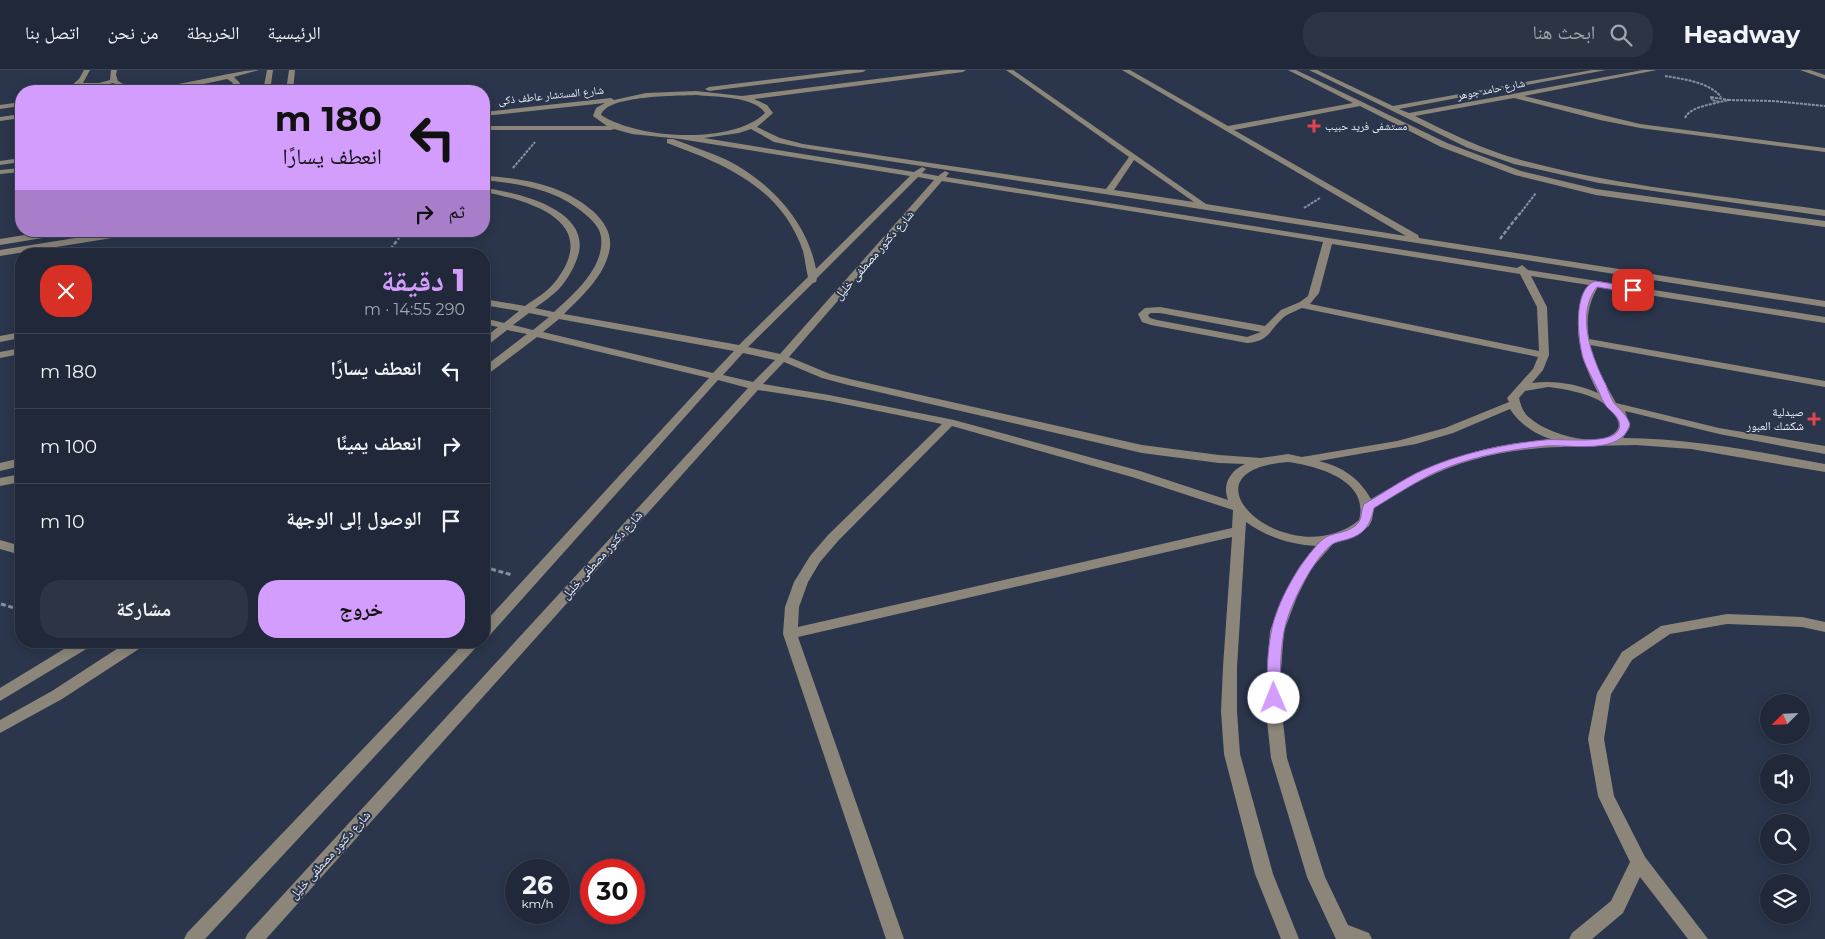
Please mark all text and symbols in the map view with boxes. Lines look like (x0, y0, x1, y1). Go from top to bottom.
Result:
search box (1303, 12, 1653, 57)
text: Headway (1683, 20, 1800, 49)
text: ابحث هنا (1532, 21, 1595, 44)
icon: search (1607, 21, 1635, 49)
text: اتصل بنا (25, 22, 80, 44)
text: من نحن (108, 22, 159, 44)
text: الخريطة (187, 22, 240, 44)
text: الرئيسية (268, 22, 321, 44)
street label: شارع حامد جوهر (1455, 76, 1526, 103)
street label: شارع المستشار عاطف ذكى (498, 83, 604, 107)
text: 180 m (275, 97, 382, 140)
icon: left (400, 105, 465, 170)
marker: مستشفى فريد حبيب (1307, 119, 1321, 133)
place label: مستشفى فريد حبيب (1325, 119, 1407, 133)
text: انعطف يسارًا (283, 143, 382, 170)
icon: right (410, 200, 438, 228)
text: ثم (448, 200, 465, 223)
street label: شارع دكتور مصطفى خليل (831, 207, 917, 303)
text: 1 دقيقة (381, 262, 465, 299)
button: close (40, 265, 92, 317)
pin (1612, 269, 1654, 311)
icon: arrive (1619, 276, 1647, 304)
text: 290 m · 14:55 (364, 300, 465, 319)
text: انعطف يسارًا (330, 357, 422, 380)
icon: left (437, 357, 465, 385)
text: 180 m (40, 360, 97, 383)
place label: صيدلية شكشك العبور (1746, 404, 1804, 433)
marker: صيدلية شكشك العبور (1808, 413, 1820, 425)
text: انعطف يمينًا (336, 432, 422, 455)
icon: right (437, 432, 465, 460)
text: 100 m (40, 435, 97, 458)
text: الوصول إلى الوجهة (286, 507, 422, 530)
icon: arrive (437, 507, 465, 535)
street label: شارع دكتور مصطفى خليل (558, 507, 646, 603)
text: 10 m (40, 510, 85, 533)
button: مشاركة (40, 580, 248, 638)
button: خروج (258, 580, 465, 638)
position arrow (1247, 671, 1299, 723)
north arrow (1760, 694, 1810, 744)
map controls (1760, 694, 1810, 924)
button: sound (1760, 754, 1810, 804)
street label: شارع دكتور مصطفى خليل (286, 807, 374, 903)
button: search (1760, 814, 1810, 864)
speed limit sign: 30 (580, 859, 645, 924)
text: 26 (522, 870, 553, 900)
button: layers (1760, 874, 1810, 924)
text: km/h (521, 896, 554, 911)

